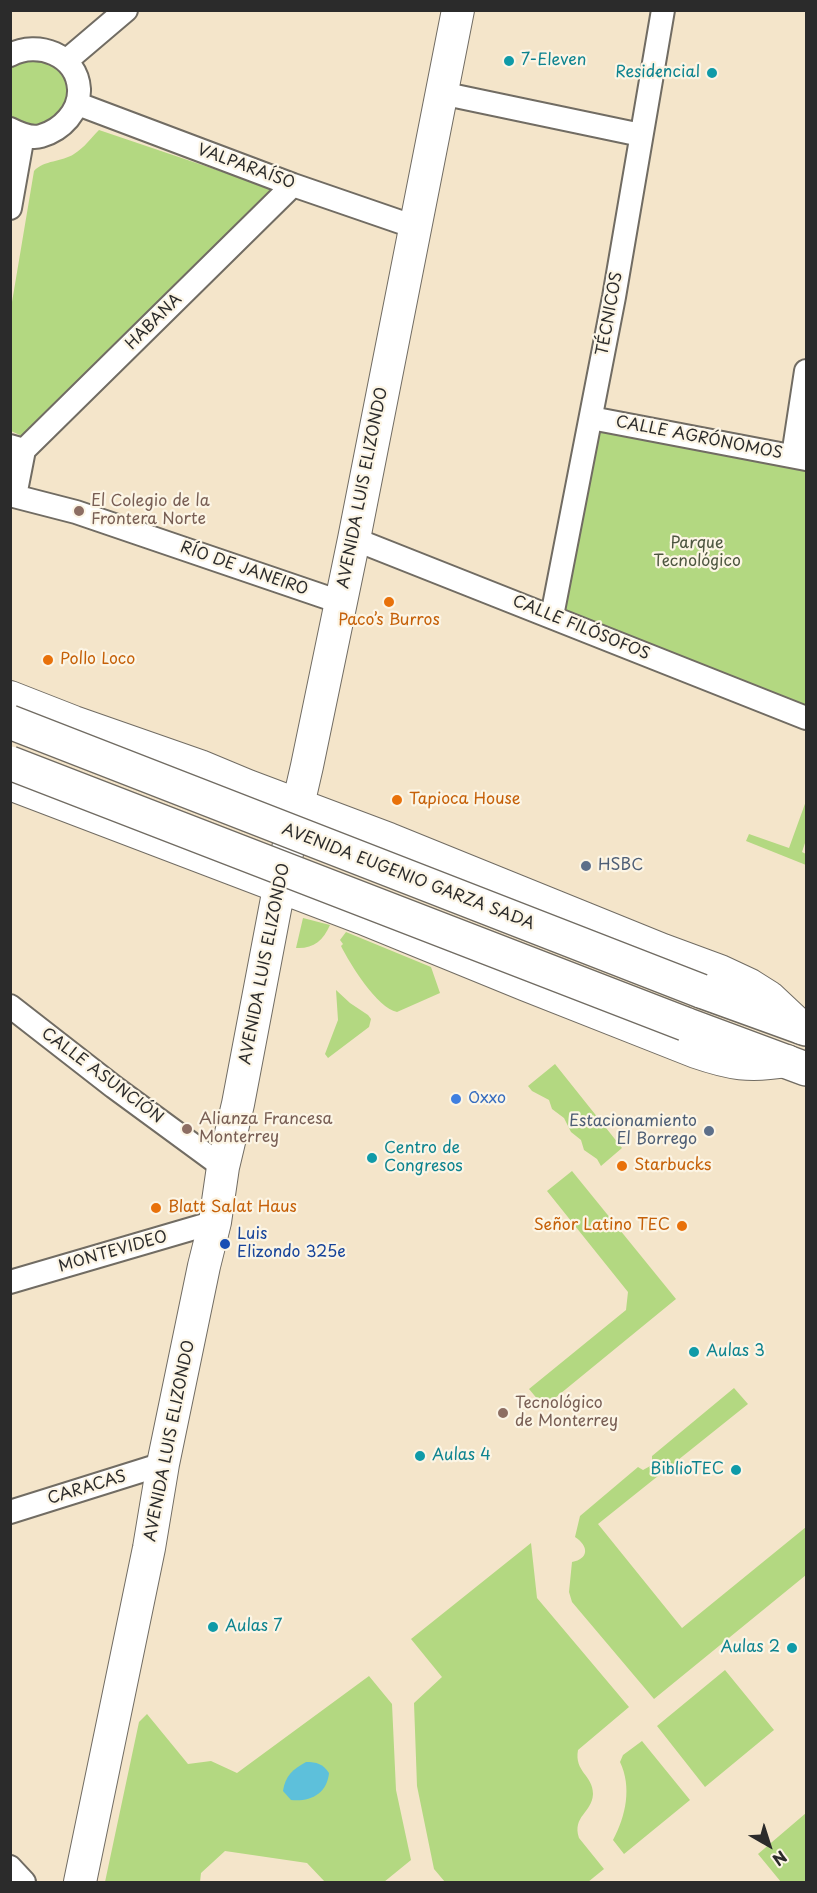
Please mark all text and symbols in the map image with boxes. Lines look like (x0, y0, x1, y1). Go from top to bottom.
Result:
place label: 7-Eleven (521, 51, 586, 71)
marker: 7-Eleven (502, 54, 516, 68)
place label: Residencial (615, 63, 700, 83)
marker: Residencial (705, 66, 719, 80)
street label: VALPARAÍSO (195, 141, 297, 193)
street label: TÉCNICOS (593, 271, 627, 357)
street label: HABANA (122, 290, 186, 354)
street label: AVENIDA LUIS ELIZONDO (334, 386, 392, 590)
street label: CALLE AGRÓNOMOS (614, 412, 784, 464)
place label: El Colegio de la Frontera Norte (91, 492, 210, 530)
marker: El Colegio de la Frontera Norte (72, 504, 86, 518)
park label: Parque Tecnológico (653, 534, 741, 572)
street label: RÍO DE JANEIRO (177, 538, 311, 600)
street label: CALLE FILÓSOFOS (510, 592, 652, 664)
marker: Paco’s Burros (382, 595, 396, 609)
place label: Paco’s Burros (338, 611, 440, 631)
place label: Pollo Loco (60, 650, 135, 670)
marker: Pollo Loco (41, 653, 55, 667)
place label: Tapioca House (409, 790, 520, 810)
marker: Tapioca House (390, 793, 404, 807)
street label: AVENIDA EUGENIO GARZA SADA (279, 820, 537, 934)
place label: HSBC (598, 856, 643, 876)
marker: HSBC (579, 859, 593, 873)
street label: AVENIDA LUIS ELIZONDO (236, 862, 294, 1066)
street label: CALLE ASUNCIÓN (37, 1024, 167, 1128)
place label: Oxxo (468, 1089, 506, 1109)
marker: Oxxo (449, 1092, 463, 1106)
place label: Alianza Francesa Monterrey (199, 1110, 332, 1148)
place label: Estacionamiento El Borrego (569, 1112, 697, 1150)
marker: Alianza Francesa Monterrey (180, 1122, 194, 1136)
marker: Estacionamiento El Borrego (702, 1124, 716, 1138)
place label: Centro de Congresos (384, 1139, 463, 1177)
marker: Centro de Congresos (365, 1151, 379, 1165)
place label: Starbucks (634, 1156, 711, 1176)
marker: Starbucks (615, 1159, 629, 1173)
place label: Blatt Salat Haus (168, 1198, 297, 1218)
marker: Blatt Salat Haus (149, 1201, 163, 1215)
place label: Señor Latino TEC (533, 1216, 670, 1236)
marker: Señor Latino TEC (675, 1219, 689, 1233)
place label: Luis Elizondo 325e (237, 1225, 346, 1263)
street label: MONTEVIDEO (56, 1227, 170, 1277)
marker: Luis Elizondo 325e (218, 1237, 232, 1251)
street label: AVENIDA LUIS ELIZONDO (141, 1339, 199, 1543)
place label: Aulas 3 (706, 1342, 765, 1362)
marker: Aulas 3 (687, 1345, 701, 1359)
place label: Tecnológico de Monterrey (515, 1394, 618, 1432)
marker: Tecnológico de Monterrey (496, 1406, 510, 1420)
place label: Aulas 4 (432, 1446, 491, 1466)
marker: Aulas 4 (413, 1449, 427, 1463)
place label: BiblioTEC (650, 1460, 724, 1480)
marker: BiblioTEC (729, 1463, 743, 1477)
street label: CARACAS (45, 1467, 129, 1509)
place label: Aulas 7 (225, 1617, 282, 1637)
marker: Aulas 7 (206, 1620, 220, 1634)
place label: Aulas 2 (720, 1638, 780, 1658)
marker: Aulas 2 (785, 1641, 799, 1655)
north arrow (739, 1815, 799, 1875)
text: N (768, 1846, 793, 1872)

